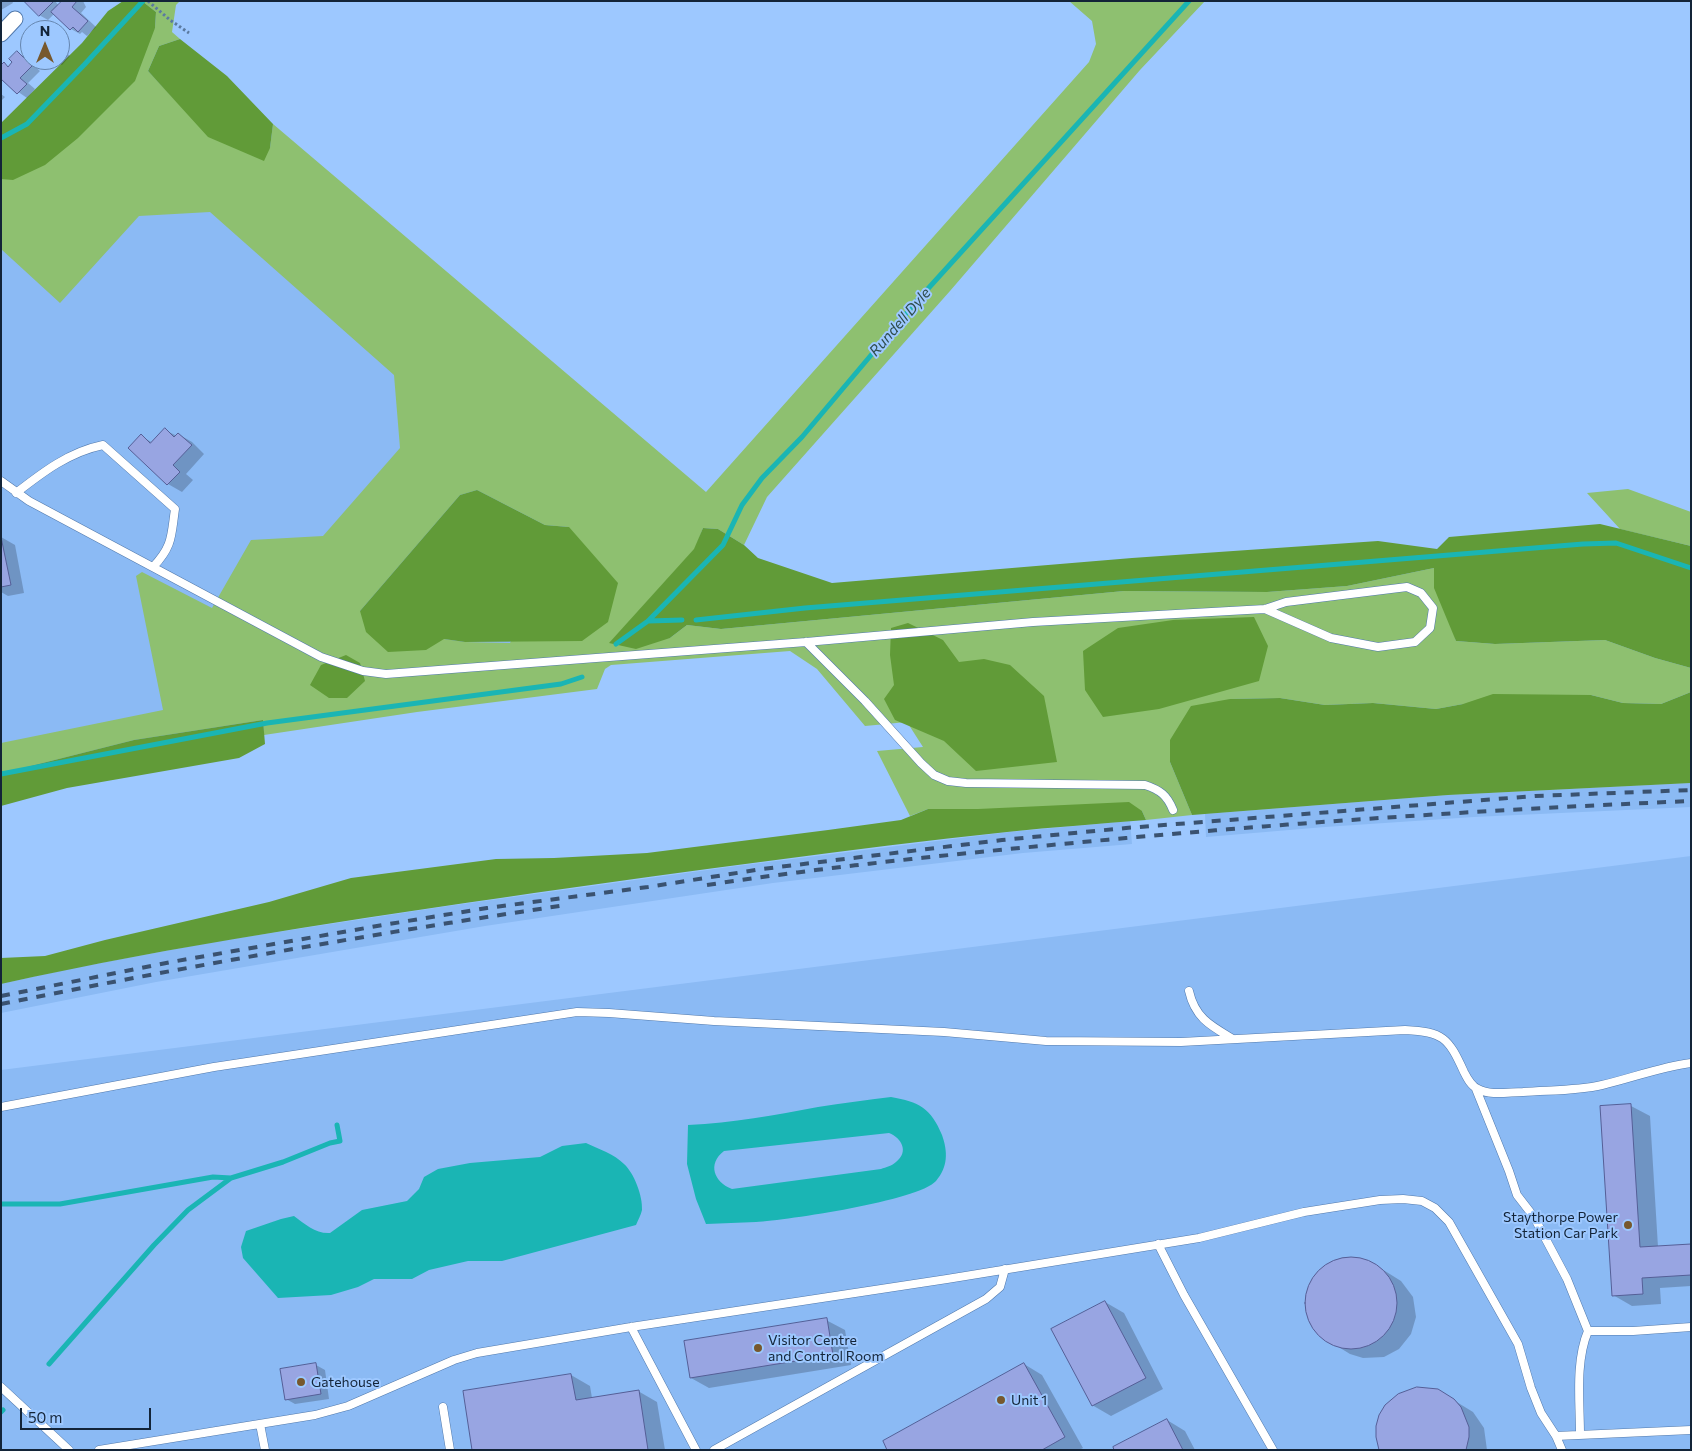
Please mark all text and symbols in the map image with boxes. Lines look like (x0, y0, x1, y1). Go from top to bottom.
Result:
north arrow (20, 20, 70, 70)
text: N (40, 22, 50, 39)
water label: Rundell Dyle (865, 284, 935, 360)
place label: Staythorpe Power Station Car Park (1503, 1209, 1618, 1242)
marker: Staythorpe Power Station Car Park (1622, 1219, 1634, 1231)
place label: Visitor Centre and Control Room (768, 1332, 884, 1364)
marker: Visitor Centre and Control Room (752, 1342, 764, 1354)
place label: Gatehouse (311, 1374, 380, 1390)
marker: Gatehouse (295, 1376, 307, 1388)
place label: Unit 1 (1011, 1392, 1047, 1408)
marker: Unit 1 (995, 1394, 1007, 1406)
scale bar (22, 1398, 154, 1430)
text: 50 m (28, 1408, 62, 1426)

